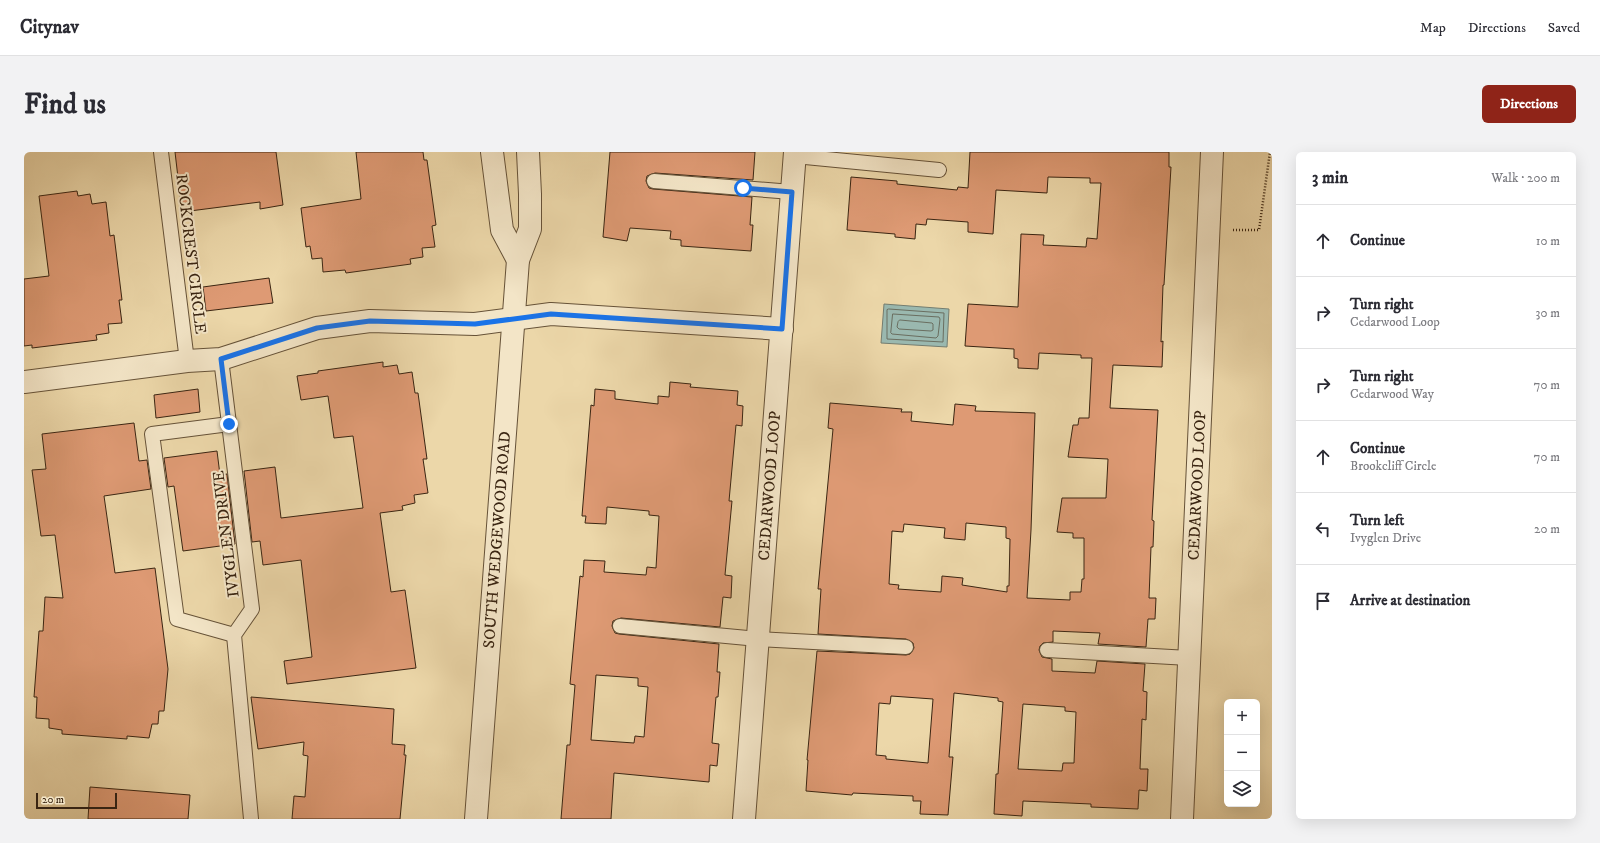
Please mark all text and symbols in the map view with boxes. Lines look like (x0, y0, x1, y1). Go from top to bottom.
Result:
text: Citynav (20, 16, 79, 39)
text: Map (1420, 19, 1446, 37)
text: Directions (1468, 19, 1526, 37)
text: Saved (1548, 19, 1580, 37)
button: Directions (1482, 85, 1576, 123)
text: Find us (24, 87, 106, 122)
text: 3 min (1312, 167, 1348, 189)
text: Walk · 200 m (1491, 170, 1560, 186)
street label: ROCKCREST CIRCLE (171, 173, 211, 335)
route start (734, 179, 752, 197)
icon: ahead (1312, 230, 1334, 252)
text: Continue (1350, 231, 1405, 250)
text: 10 m (1536, 233, 1560, 249)
text: Turn right (1350, 295, 1413, 314)
icon: right (1312, 302, 1334, 324)
text: 30 m (1536, 305, 1560, 321)
text: Cedarwood Loop (1350, 314, 1440, 330)
text: Turn right (1350, 367, 1413, 386)
icon: right (1312, 374, 1334, 396)
text: 70 m (1534, 377, 1560, 393)
text: Cedarwood Way (1350, 386, 1434, 402)
street label: CEDARWOOD LOOP (754, 410, 785, 561)
street label: CEDARWOOD LOOP (1184, 410, 1210, 561)
route end (220, 415, 238, 433)
street label: SOUTH WEDGEWOOD ROAD (479, 430, 515, 649)
text: Continue (1350, 439, 1405, 458)
icon: ahead (1312, 446, 1334, 468)
text: 70 m (1534, 449, 1560, 465)
text: Brookcliff Circle (1350, 458, 1436, 474)
street label: IVYGLEN DRIVE (208, 469, 244, 599)
text: Turn left (1350, 511, 1404, 530)
icon: left (1312, 518, 1334, 540)
text: 20 m (1534, 521, 1560, 537)
text: Ivyglen Drive (1350, 530, 1421, 546)
icon: arrive (1312, 590, 1334, 612)
text: Arrive at destination (1350, 591, 1470, 610)
map controls (1224, 699, 1260, 807)
button: + (1224, 699, 1260, 735)
button: − (1224, 735, 1260, 771)
button: layers (1224, 771, 1260, 807)
scale bar (36, 791, 117, 810)
text: 20 m (42, 793, 64, 807)

